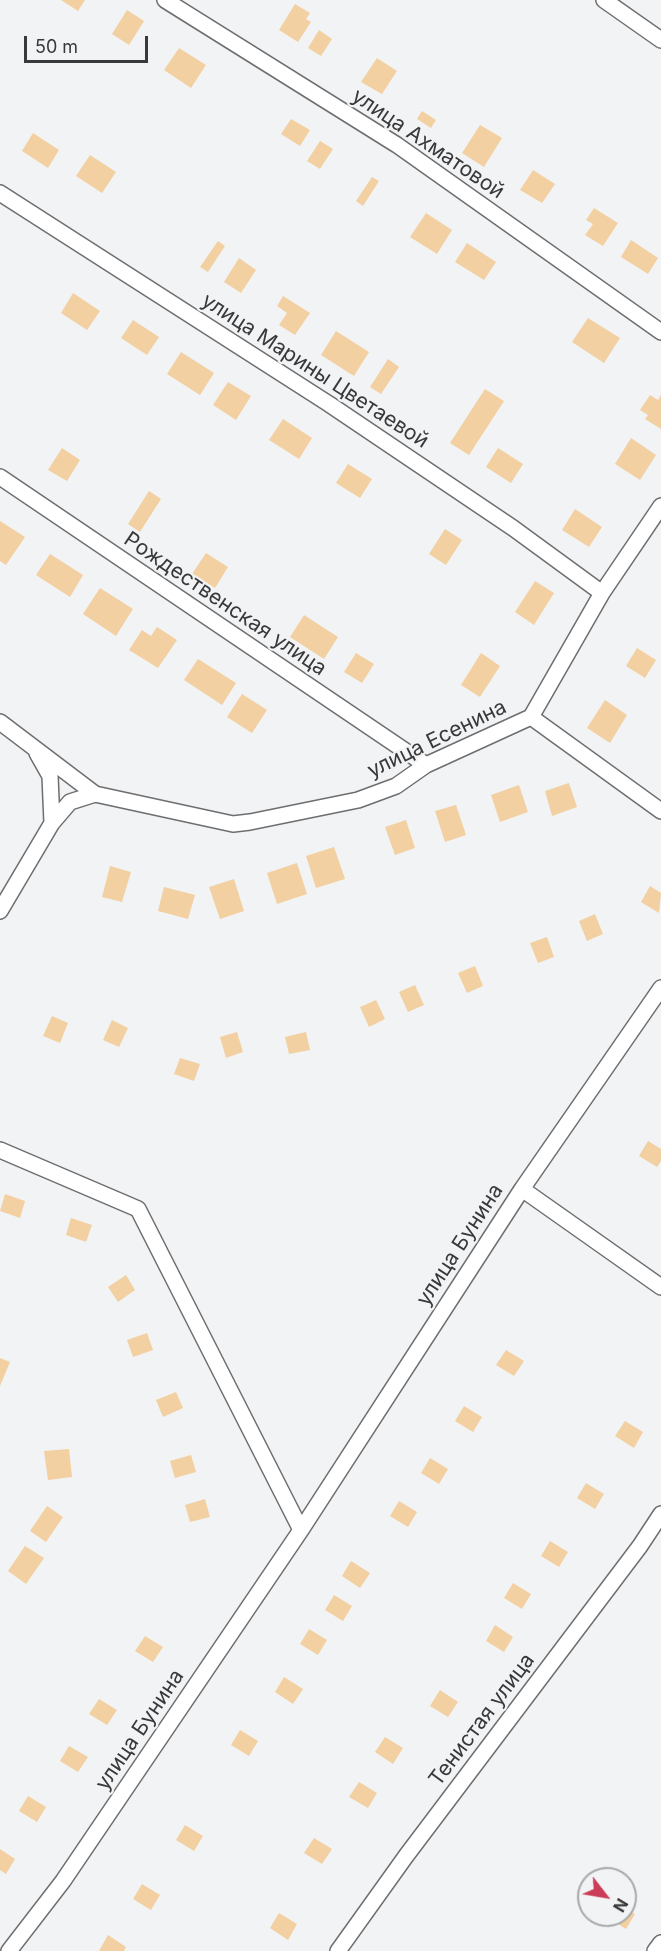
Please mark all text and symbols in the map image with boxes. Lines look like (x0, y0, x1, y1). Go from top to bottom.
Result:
scale bar (27, 24, 152, 62)
text: 50 m (35, 36, 78, 57)
street label: улица Ахматовой (347, 84, 509, 204)
street label: улица Марины Цветаевой (197, 288, 433, 454)
street label: Рождественская улица (119, 527, 331, 681)
street label: улица Есенина (363, 694, 511, 784)
street label: улица Бунина (411, 1179, 509, 1311)
street label: Тенистая улица (424, 1649, 540, 1791)
street label: улица Бунина (90, 1665, 190, 1795)
north arrow (577, 1867, 637, 1927)
text: N (609, 1895, 632, 1916)

